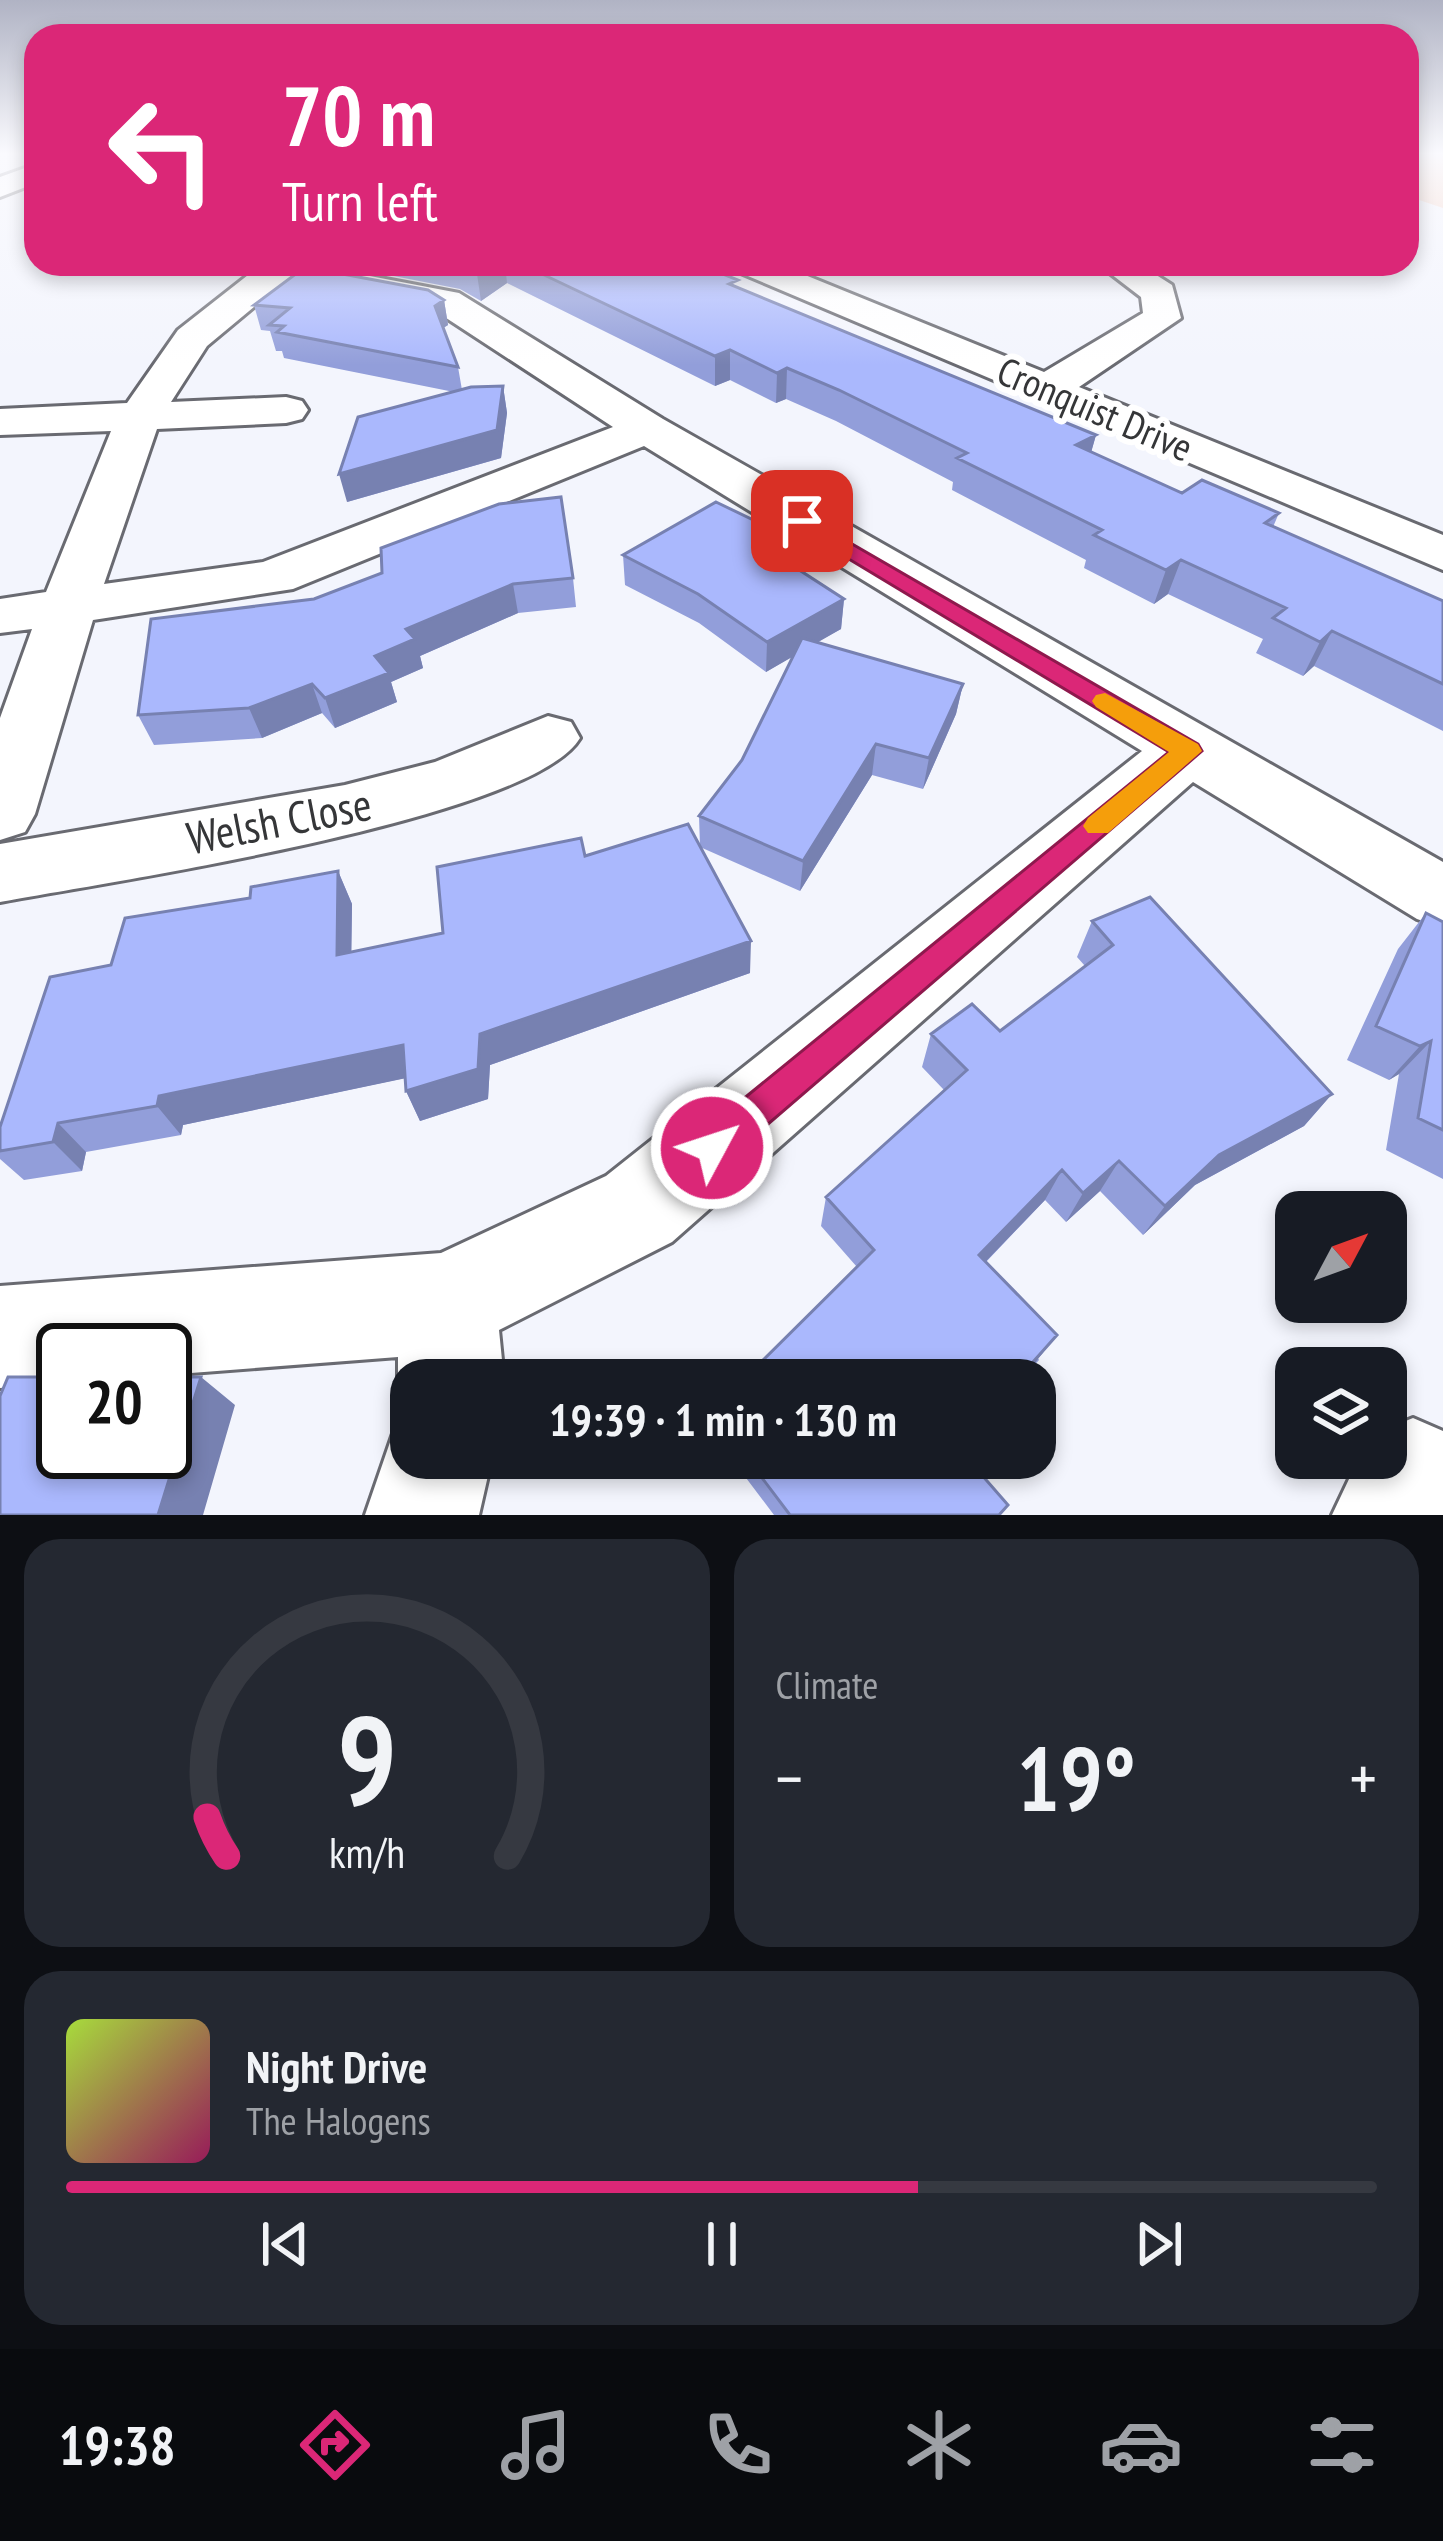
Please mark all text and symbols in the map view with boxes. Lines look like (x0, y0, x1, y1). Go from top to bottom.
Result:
text: 70 m (282, 60, 435, 169)
icon: left (84, 72, 240, 228)
text: Turn left (282, 166, 438, 236)
street label: Cronquist Drive (990, 345, 1201, 473)
pin (751, 470, 853, 572)
icon: arrive (769, 488, 835, 554)
street label: Welsh Close (182, 774, 376, 866)
position arrow (649, 1085, 775, 1211)
north arrow (1275, 1191, 1407, 1323)
map controls (1275, 1191, 1407, 1479)
speed limit sign: 20 (36, 1323, 192, 1479)
button: layers (1275, 1347, 1407, 1479)
text: 19:39 · 1 min · 130 m (549, 1390, 897, 1448)
text: Climate (776, 1659, 878, 1710)
text: 9 (337, 1678, 397, 1839)
text: 19° (1017, 1719, 1136, 1836)
text: − (776, 1735, 803, 1820)
text: + (1350, 1735, 1377, 1820)
text: km/h (329, 1824, 405, 1880)
text: Night Drive (246, 2037, 427, 2095)
text: The Halogens (246, 2095, 431, 2146)
icon: previous (252, 2211, 318, 2277)
icon: pause (689, 2211, 755, 2277)
icon: next (1126, 2211, 1192, 2277)
icon: directions (293, 2403, 377, 2487)
icon: music (494, 2403, 578, 2487)
icon: phone (696, 2403, 780, 2487)
icon: climate (897, 2403, 981, 2487)
icon: car (1099, 2403, 1183, 2487)
icon: filters (1300, 2403, 1384, 2487)
text: 19:38 (59, 2410, 176, 2480)

